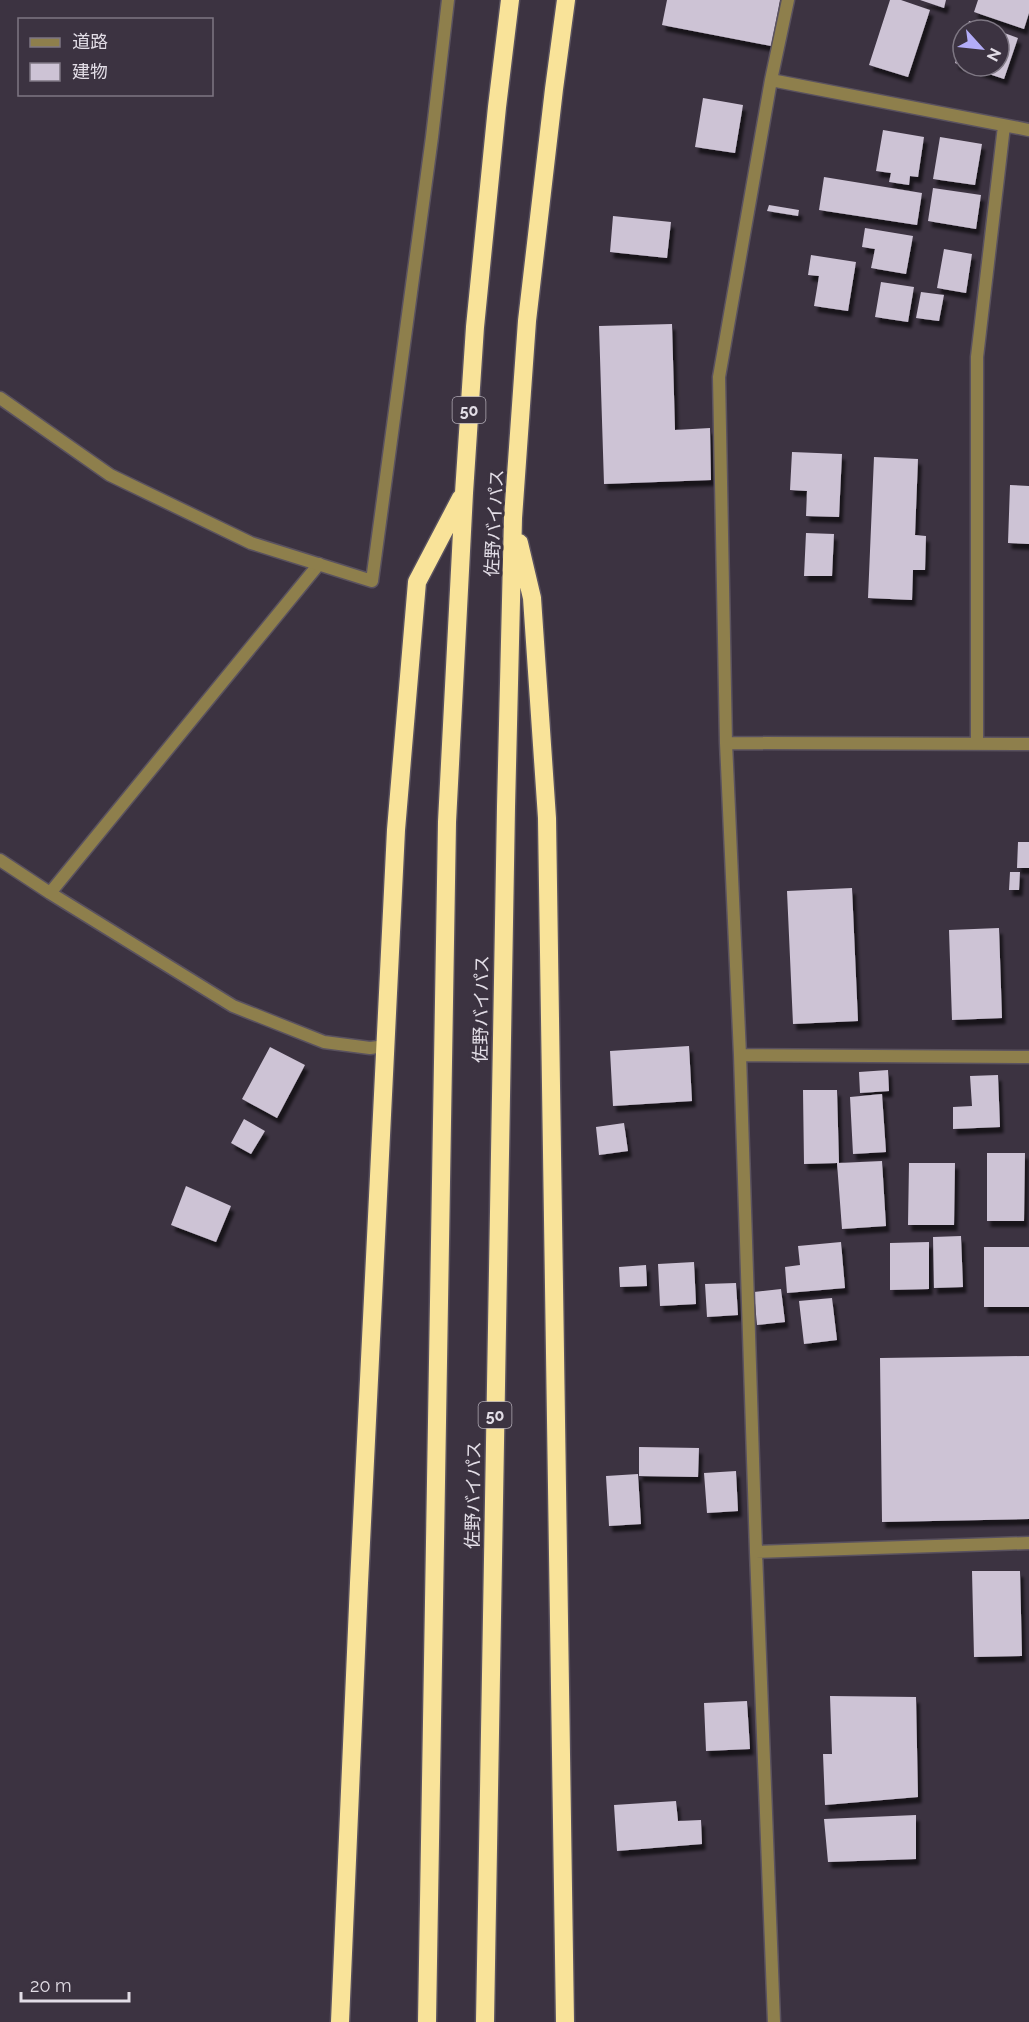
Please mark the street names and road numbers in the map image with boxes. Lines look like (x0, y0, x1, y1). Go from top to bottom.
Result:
road number: 50 (452, 397, 486, 423)
street label: 佐野バイパス (481, 469, 507, 577)
street label: 佐野バイパス (470, 955, 492, 1063)
road number: 50 (478, 1402, 512, 1428)
street label: 佐野バイパス (462, 1441, 484, 1549)

